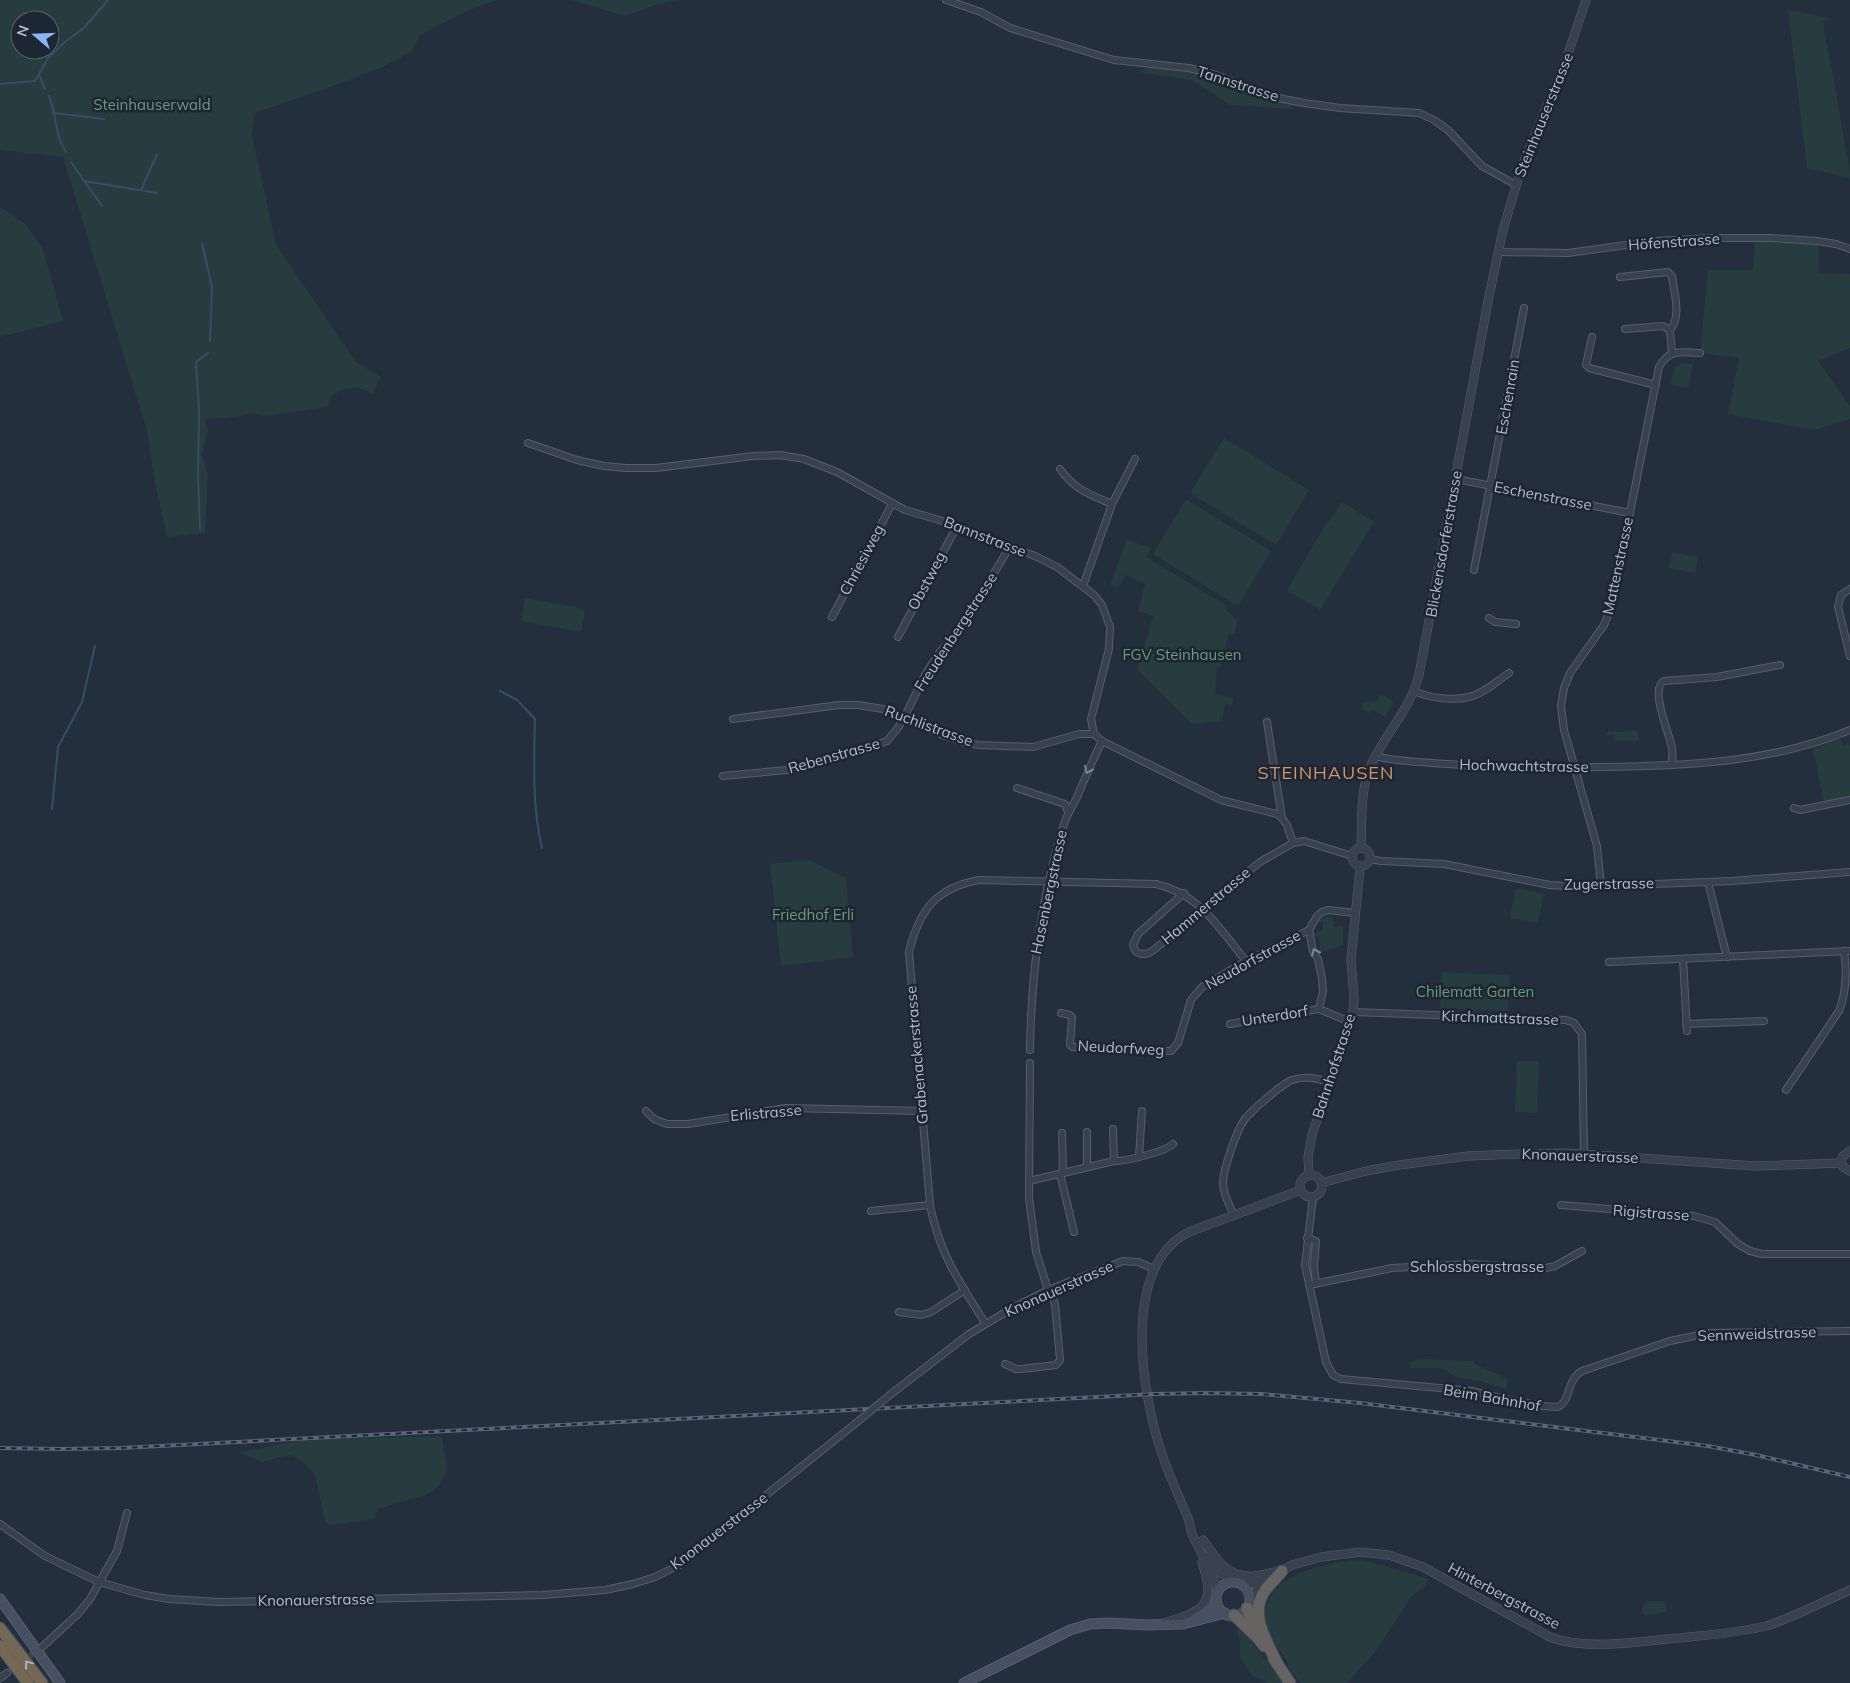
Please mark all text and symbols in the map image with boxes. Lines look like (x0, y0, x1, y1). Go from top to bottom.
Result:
north arrow (10, 10, 60, 60)
text: N (12, 23, 33, 39)
street label: Steinhauserstrasse (1510, 50, 1577, 180)
street label: Tannstrasse (1195, 61, 1281, 106)
park label: Steinhauserwald (93, 95, 211, 114)
street label: Höfenstrasse (1628, 229, 1720, 254)
street label: Eschenrain (1492, 358, 1523, 436)
street label: Blickensdorferstrasse (1421, 469, 1466, 619)
street label: Eschenstrasse (1493, 477, 1594, 514)
street label: Bannstrasse (941, 512, 1029, 561)
street label: Mattenstrasse (1598, 515, 1637, 616)
street label: Chriesiweg (835, 521, 888, 598)
street label: Obstweg (903, 548, 950, 613)
street label: Freudenbergstrasse (910, 569, 1001, 695)
park label: FGV Steinhausen (1122, 645, 1242, 664)
street label: Ruchlistrasse (882, 701, 976, 750)
street label: Rebenstrasse (786, 733, 882, 778)
street label: Hochwachtstrasse (1459, 755, 1589, 776)
district label: STEINHAUSEN (1258, 761, 1394, 784)
one-way arrow (1084, 765, 1095, 774)
street label: Hasenbergstrasse (1026, 828, 1071, 956)
street label: Hammerstrasse (1157, 863, 1254, 948)
street label: Zugerstrasse (1564, 873, 1654, 894)
park label: Friedhof Erli (772, 905, 854, 924)
street label: Neudorfstrasse (1202, 925, 1304, 994)
one-way arrow (1311, 948, 1321, 957)
park label: Chilematt Garten (1416, 982, 1534, 1001)
street label: Grabenackerstrasse (901, 985, 932, 1125)
street label: Unterdorf (1240, 1001, 1310, 1030)
street label: Kirchmattstrasse (1441, 1006, 1559, 1029)
street label: Bahnhofstrasse (1308, 1011, 1359, 1121)
street label: Neudorfweg (1077, 1036, 1165, 1059)
street label: Erlistrasse (730, 1100, 802, 1125)
street label: Knonauerstrasse (1521, 1144, 1639, 1167)
street label: Rigistrasse (1612, 1200, 1690, 1225)
street label: Knonauerstrasse (1002, 1256, 1116, 1321)
street label: Schlossbergstrasse (1410, 1257, 1544, 1276)
street label: Sennweidstrasse (1697, 1322, 1817, 1345)
street label: Beim Bahnhof (1442, 1380, 1543, 1416)
street label: Knonauerstrasse (666, 1488, 771, 1573)
street label: Hinterbergstrasse (1445, 1558, 1564, 1633)
street label: Knonauerstrasse (257, 1589, 375, 1610)
one-way arrow (25, 1660, 34, 1670)

